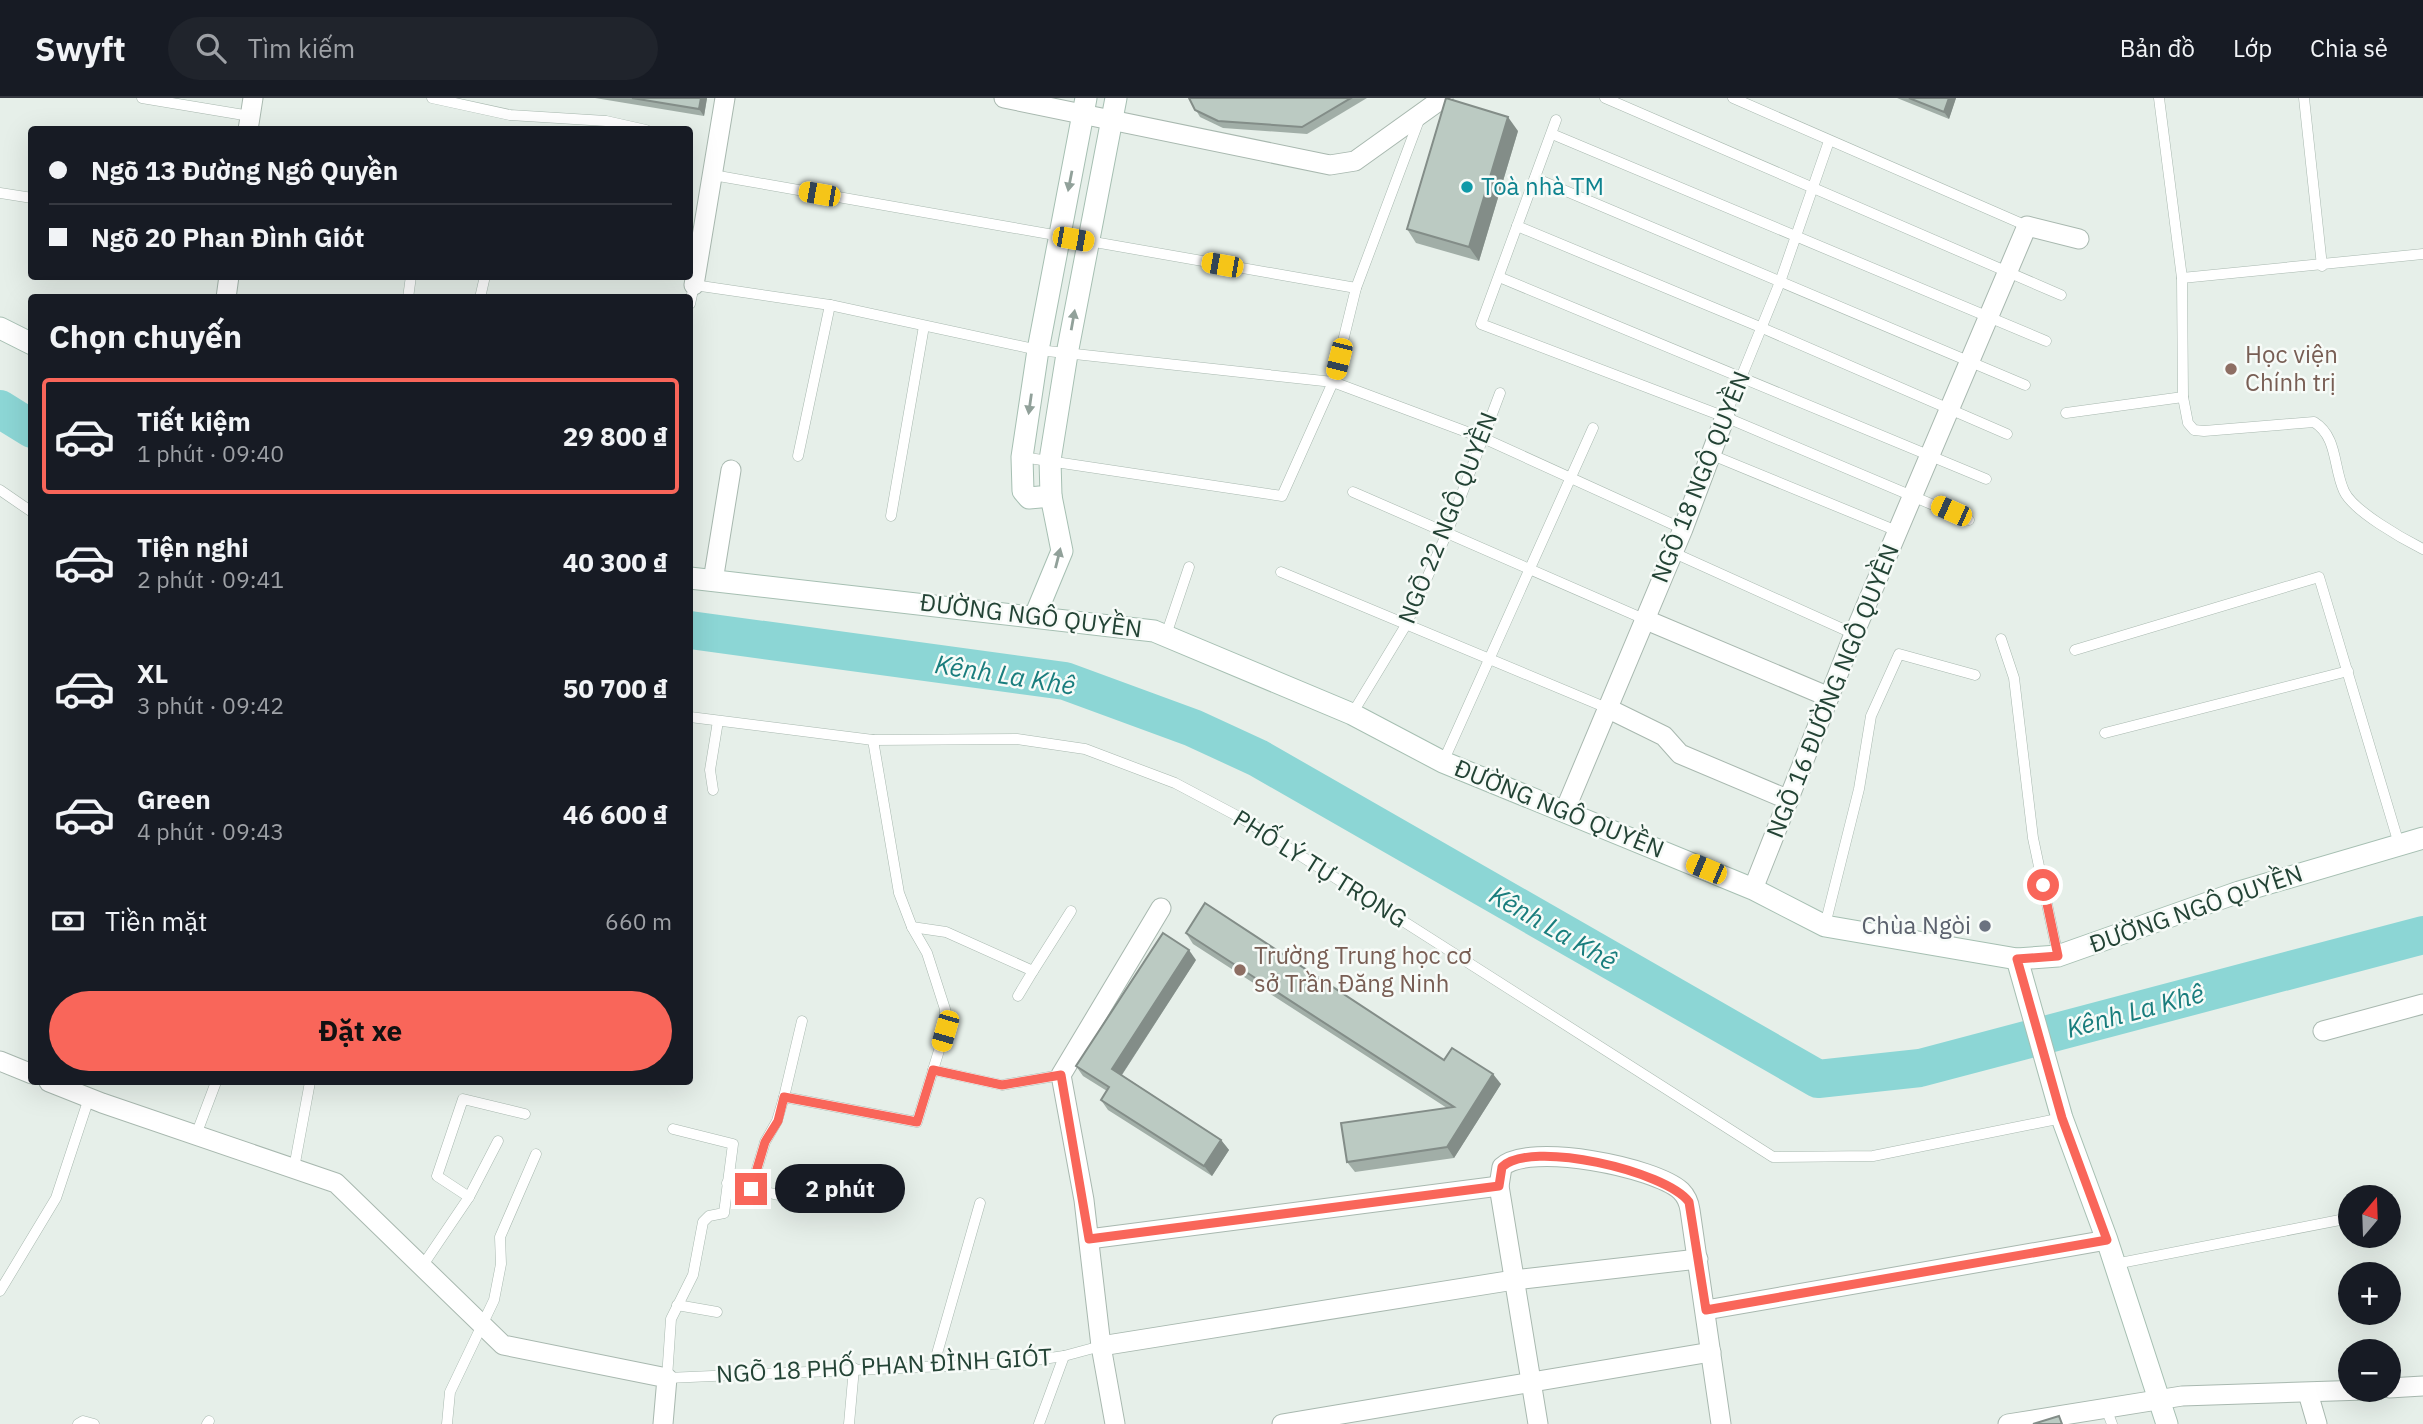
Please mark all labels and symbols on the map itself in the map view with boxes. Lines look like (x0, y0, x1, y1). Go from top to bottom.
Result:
one-way arrow (1064, 170, 1075, 192)
place label: Toà nhà TM (1481, 170, 1604, 202)
marker: Toà nhà TM (1459, 179, 1475, 195)
car (797, 180, 842, 208)
car (1051, 225, 1096, 253)
car (1200, 251, 1245, 279)
one-way arrow (1068, 309, 1079, 331)
car (1324, 336, 1355, 382)
place label: Học viện Chính trị (2245, 338, 2338, 398)
marker: Học viện Chính trị (2223, 361, 2239, 377)
street label: NGÕ 18 NGÔ QUYỀN (1641, 365, 1757, 587)
one-way arrow (1024, 394, 1035, 416)
street label: NGÕ 22 NGÔ QUYỀN (1388, 406, 1504, 628)
car (1928, 493, 1975, 529)
street label: NGÕ 16 ĐƯỜNG NGÔ QUYỀN (1757, 538, 1906, 842)
one-way arrow (1053, 546, 1064, 568)
street label: ĐƯỜNG NGÔ QUYỀN (918, 584, 1144, 645)
water label: Kênh La Khê (933, 646, 1078, 702)
street label: ĐƯỜNG NGÔ QUYỀN (1450, 750, 1670, 865)
street label: PHỐ LÝ TỰ TRỌNG (1227, 800, 1415, 935)
car (1683, 851, 1730, 887)
street label: ĐƯỜNG NGÔ QUYỀN (2084, 855, 2307, 960)
route start (2027, 869, 2059, 901)
water label: Kênh La Khê (1484, 877, 1623, 977)
place label: Chùa Ngòi (1861, 909, 1971, 941)
marker: Chùa Ngòi (1977, 918, 1993, 934)
place label: Trường Trung học cơ sở Trần Đăng Ninh (1254, 939, 1472, 999)
marker: Trường Trung học cơ sở Trần Đăng Ninh (1232, 962, 1248, 978)
water label: Kênh La Khê (2062, 975, 2207, 1045)
car (930, 1008, 961, 1054)
callout: 2 phút (776, 1164, 905, 1214)
route end (735, 1173, 767, 1205)
north arrow (2338, 1185, 2401, 1248)
street label: NGÕ 18 PHỐ PHAN ĐÌNH GIÓT (715, 1338, 1053, 1390)

